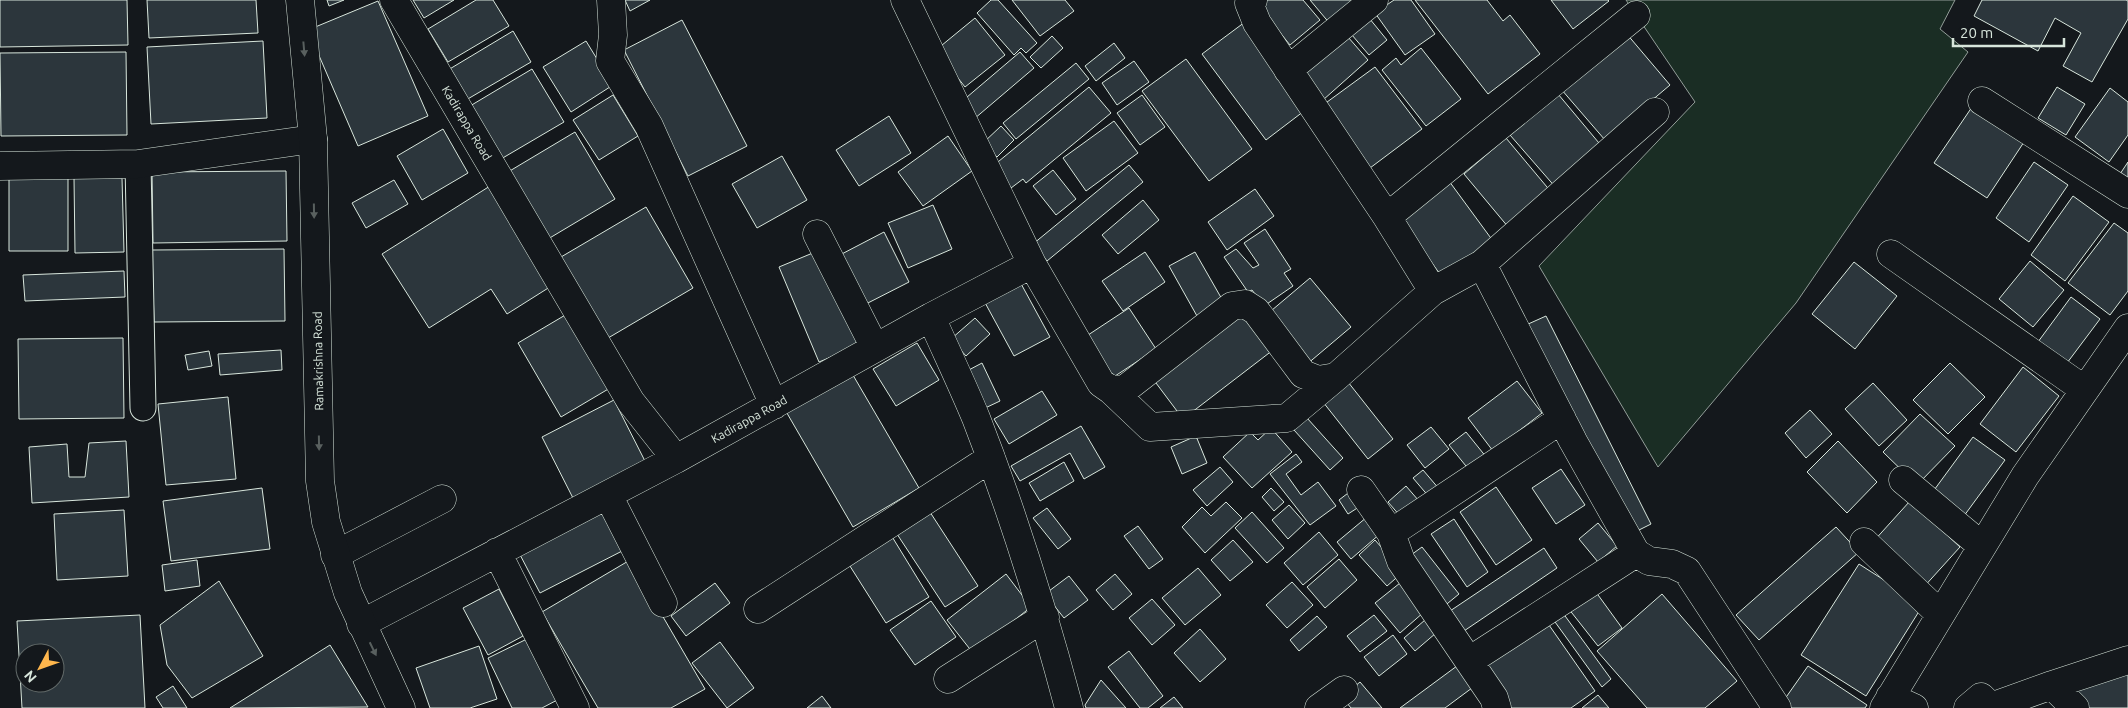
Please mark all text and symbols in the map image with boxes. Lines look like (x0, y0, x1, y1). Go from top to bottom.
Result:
scale bar (1953, 15, 2064, 47)
text: 20 m (1960, 24, 1993, 41)
one-way arrow (300, 41, 308, 57)
street label: Kadirappa Road (440, 83, 494, 163)
one-way arrow (310, 203, 318, 219)
street label: Ramakrishna Road (311, 311, 325, 411)
street label: Kadirappa Road (709, 393, 789, 445)
one-way arrow (316, 435, 324, 451)
one-way arrow (369, 642, 377, 656)
north arrow (15, 643, 65, 693)
text: N (21, 667, 40, 686)

